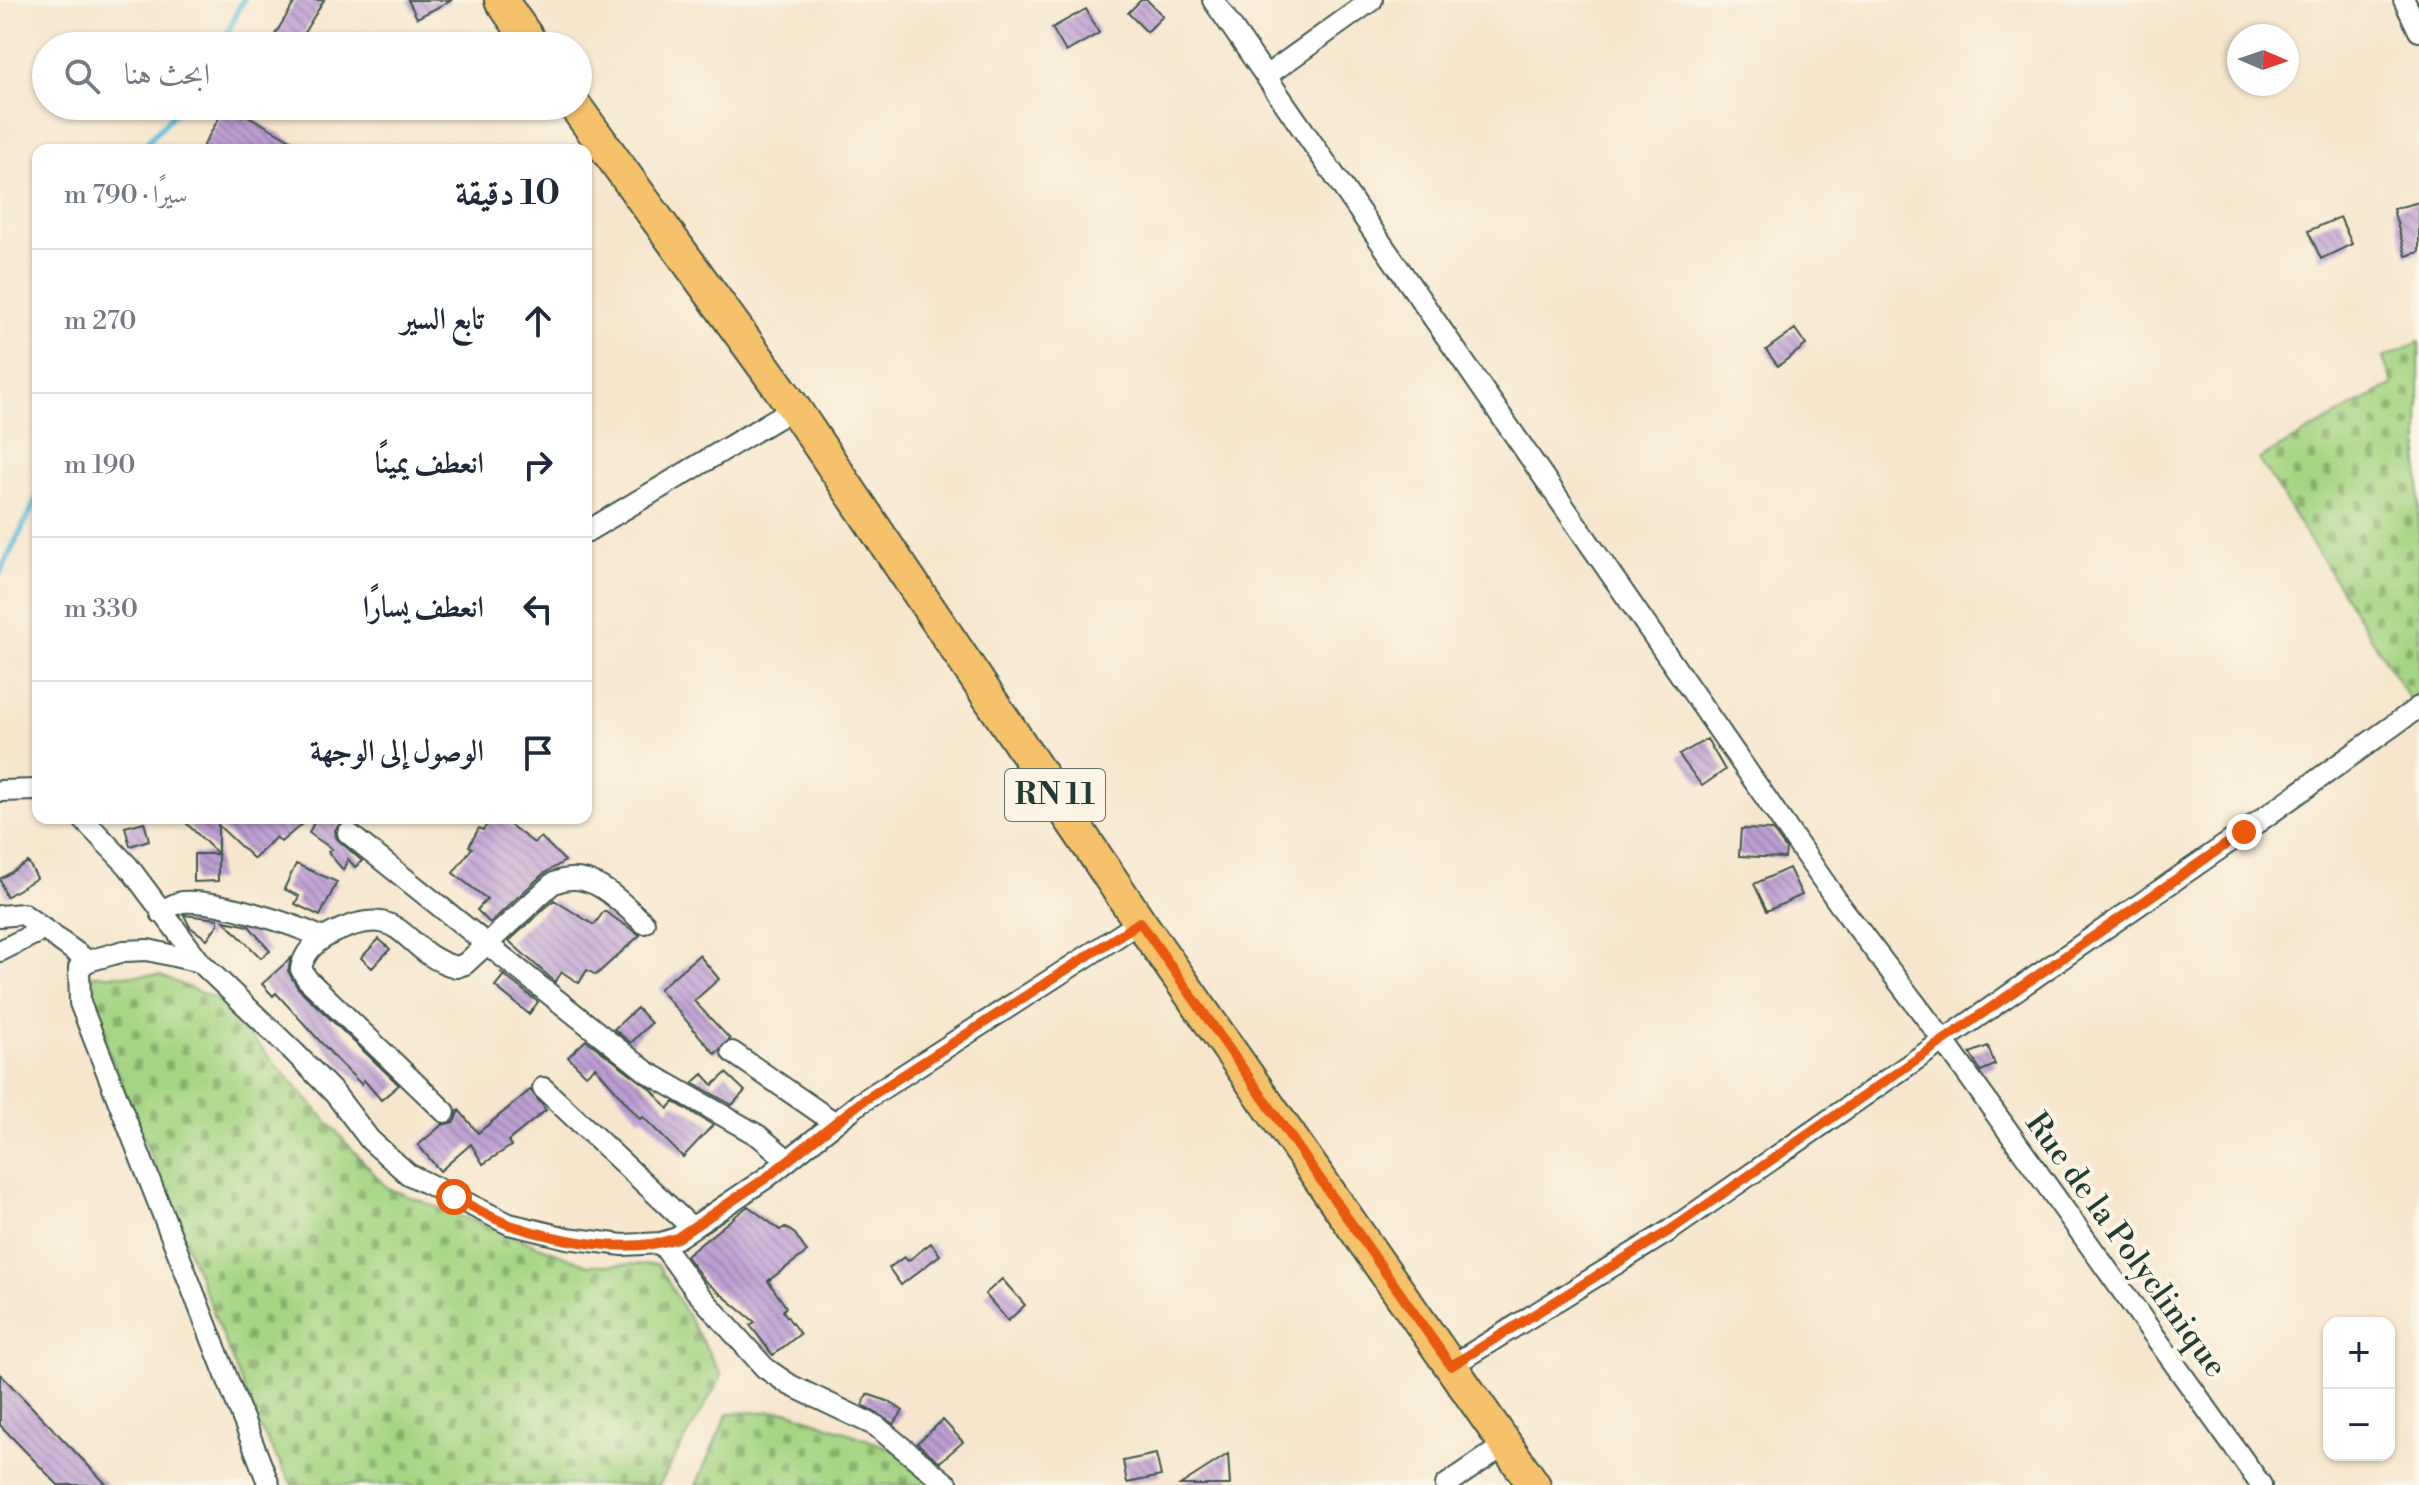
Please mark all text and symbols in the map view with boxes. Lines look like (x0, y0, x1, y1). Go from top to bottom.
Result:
north arrow (2227, 24, 2299, 96)
search box (32, 32, 592, 120)
icon: search (60, 54, 104, 98)
text: ابحث هنا (124, 56, 210, 94)
text: 10 دقيقة (455, 173, 560, 215)
text: سيرًا · 790 m (64, 179, 188, 211)
icon: ahead (516, 299, 560, 343)
text: تابع السير (401, 301, 484, 339)
text: 270 m (64, 305, 137, 337)
icon: right (516, 443, 560, 487)
text: انعطف يمينًا (375, 445, 484, 483)
text: 190 m (64, 449, 135, 481)
icon: left (516, 587, 560, 631)
text: انعطف يسارًا (363, 589, 484, 627)
text: 330 m (64, 593, 138, 625)
icon: arrive (516, 731, 560, 775)
text: الوصول إلى الوجهة (310, 733, 484, 771)
road number: RN 11 (1005, 769, 1105, 821)
route end (2226, 814, 2262, 850)
street label: Rue de la Polyclinique (2016, 1105, 2236, 1385)
route start (436, 1179, 472, 1215)
map controls (2323, 1317, 2395, 1461)
button: + (2323, 1317, 2395, 1389)
button: − (2323, 1389, 2395, 1461)

